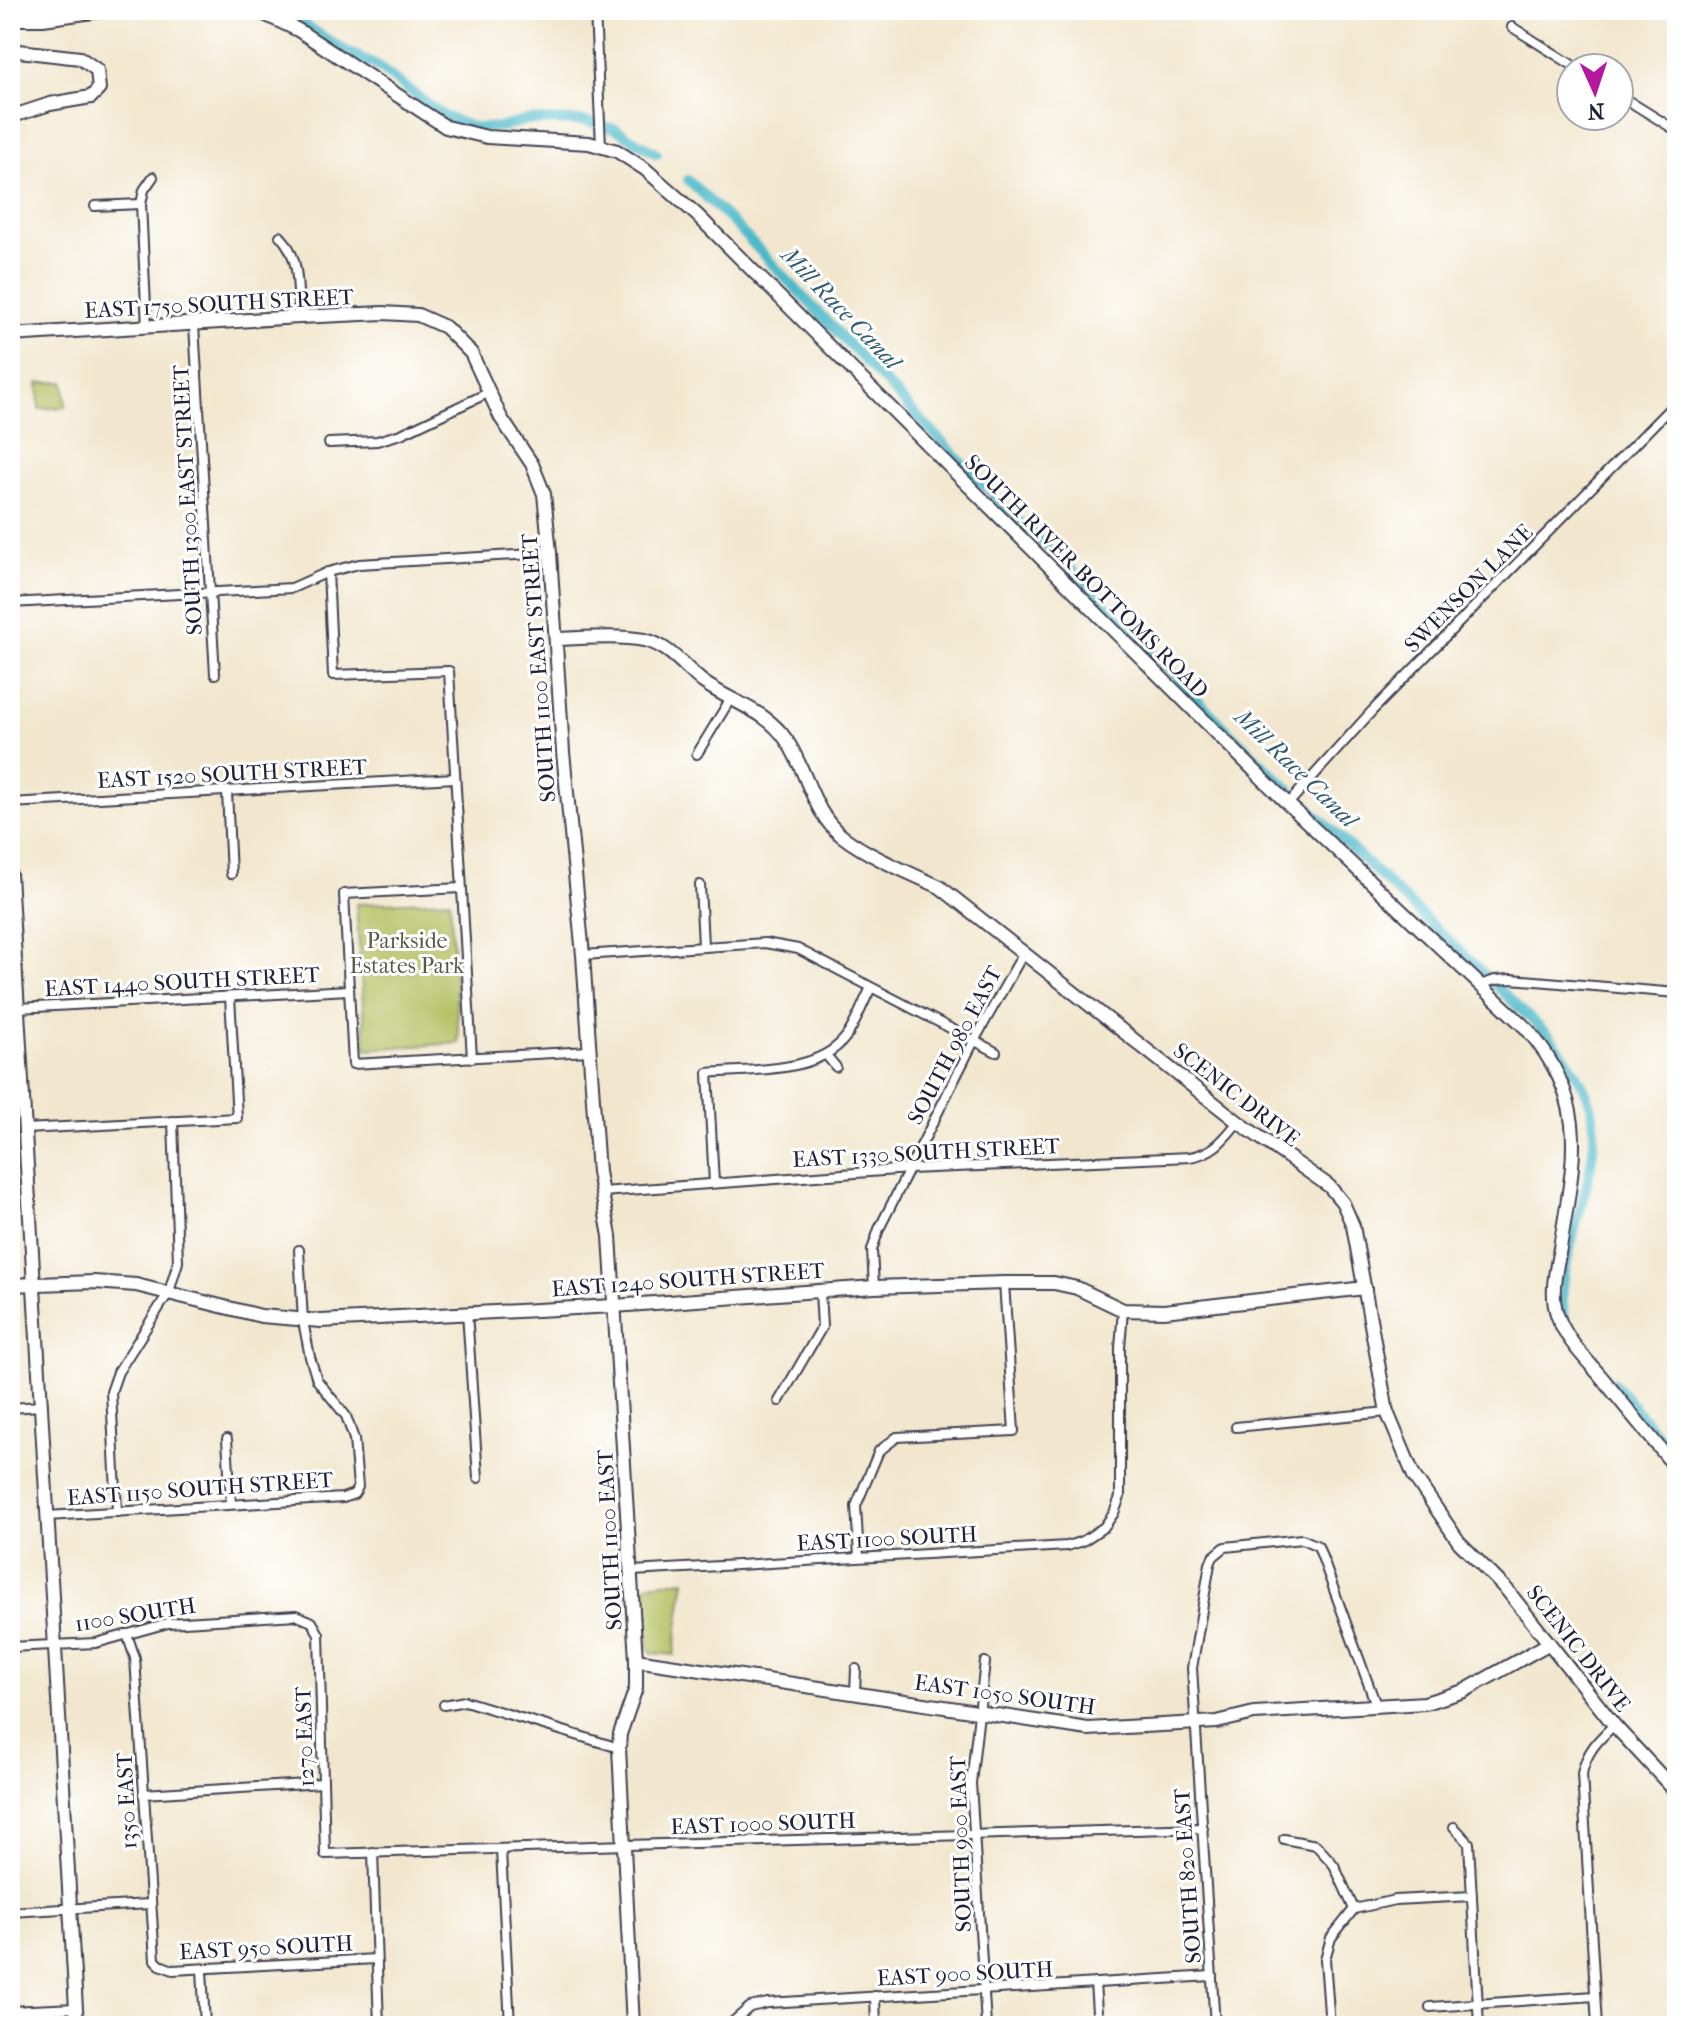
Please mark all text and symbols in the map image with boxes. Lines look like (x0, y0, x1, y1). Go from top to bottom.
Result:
north arrow (1555, 52, 1635, 132)
text: N (1587, 98, 1605, 124)
water label: Mill Race Canal (774, 240, 909, 377)
street label: EAST 1750 SOUTH STREET (84, 284, 356, 324)
street label: SOUTH 1300 EAST STREET (168, 363, 208, 636)
street label: SOUTH RIVER BOTTOMS ROAD (959, 449, 1214, 704)
street label: SWENSON LANE (1399, 519, 1538, 658)
street label: SOUTH 1100 EAST STREET (517, 531, 561, 803)
water label: Mill Race Canal (1228, 701, 1365, 836)
street label: EAST 1520 SOUTH STREET (96, 754, 369, 794)
park label: Parkside Estates Park (350, 928, 465, 979)
street label: SOUTH 980 EAST (902, 961, 1008, 1129)
street label: EAST 1440 SOUTH STREET (44, 962, 322, 1002)
street label: SCENIC DRIVE (1168, 1037, 1305, 1152)
street label: EAST 1330 SOUTH STREET (792, 1133, 1062, 1173)
street label: EAST 1240 SOUTH STREET (551, 1257, 827, 1303)
street label: SOUTH 1100 EAST (592, 1448, 628, 1631)
street label: EAST 1150 SOUTH STREET (66, 1467, 335, 1511)
street label: EAST 1100 SOUTH (796, 1521, 978, 1557)
street label: SCENIC DRIVE (1521, 1580, 1636, 1717)
street label: 1100 SOUTH (73, 1593, 198, 1637)
street label: EAST 1050 SOUTH (913, 1669, 1097, 1721)
street label: 1270 EAST (290, 1685, 320, 1788)
street label: 1350 EAST (111, 1751, 143, 1850)
street label: SOUTH 900 EAST (945, 1754, 977, 1933)
street label: SOUTH 820 EAST (1169, 1786, 1207, 1964)
street label: EAST 1000 SOUTH (670, 1808, 856, 1840)
street label: EAST 950 SOUTH (178, 1930, 354, 1966)
street label: EAST 900 SOUTH (876, 1956, 1054, 1992)

